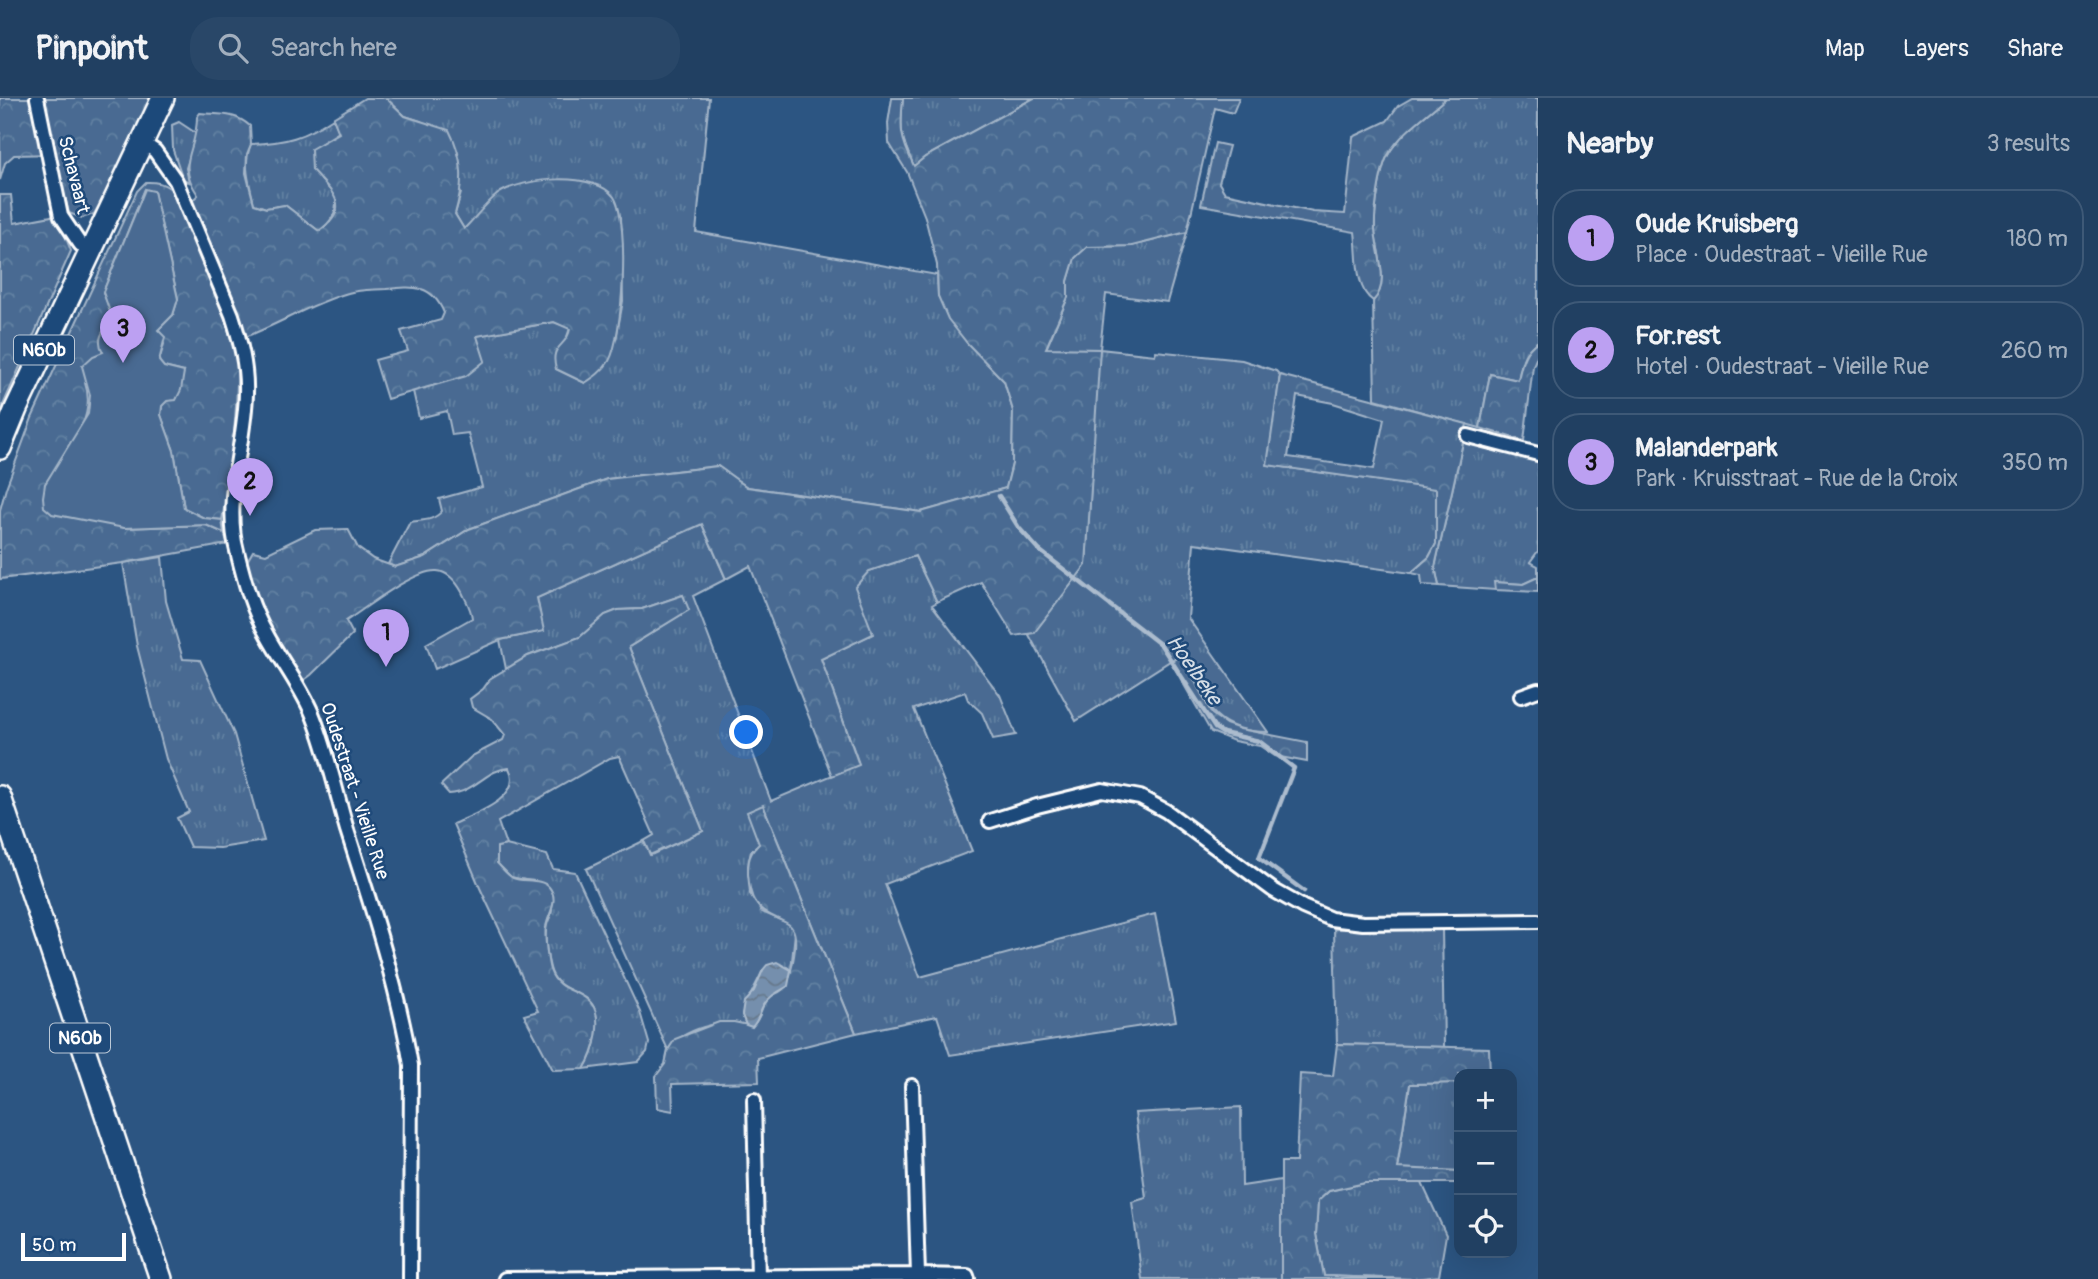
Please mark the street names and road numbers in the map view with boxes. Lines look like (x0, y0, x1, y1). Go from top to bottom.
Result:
street label: Schavaart (53, 134, 95, 217)
road number: N60b (14, 336, 74, 364)
street label: Oudestraat - Vieille Rue (315, 700, 395, 883)
road number: N60b (50, 1023, 110, 1052)

